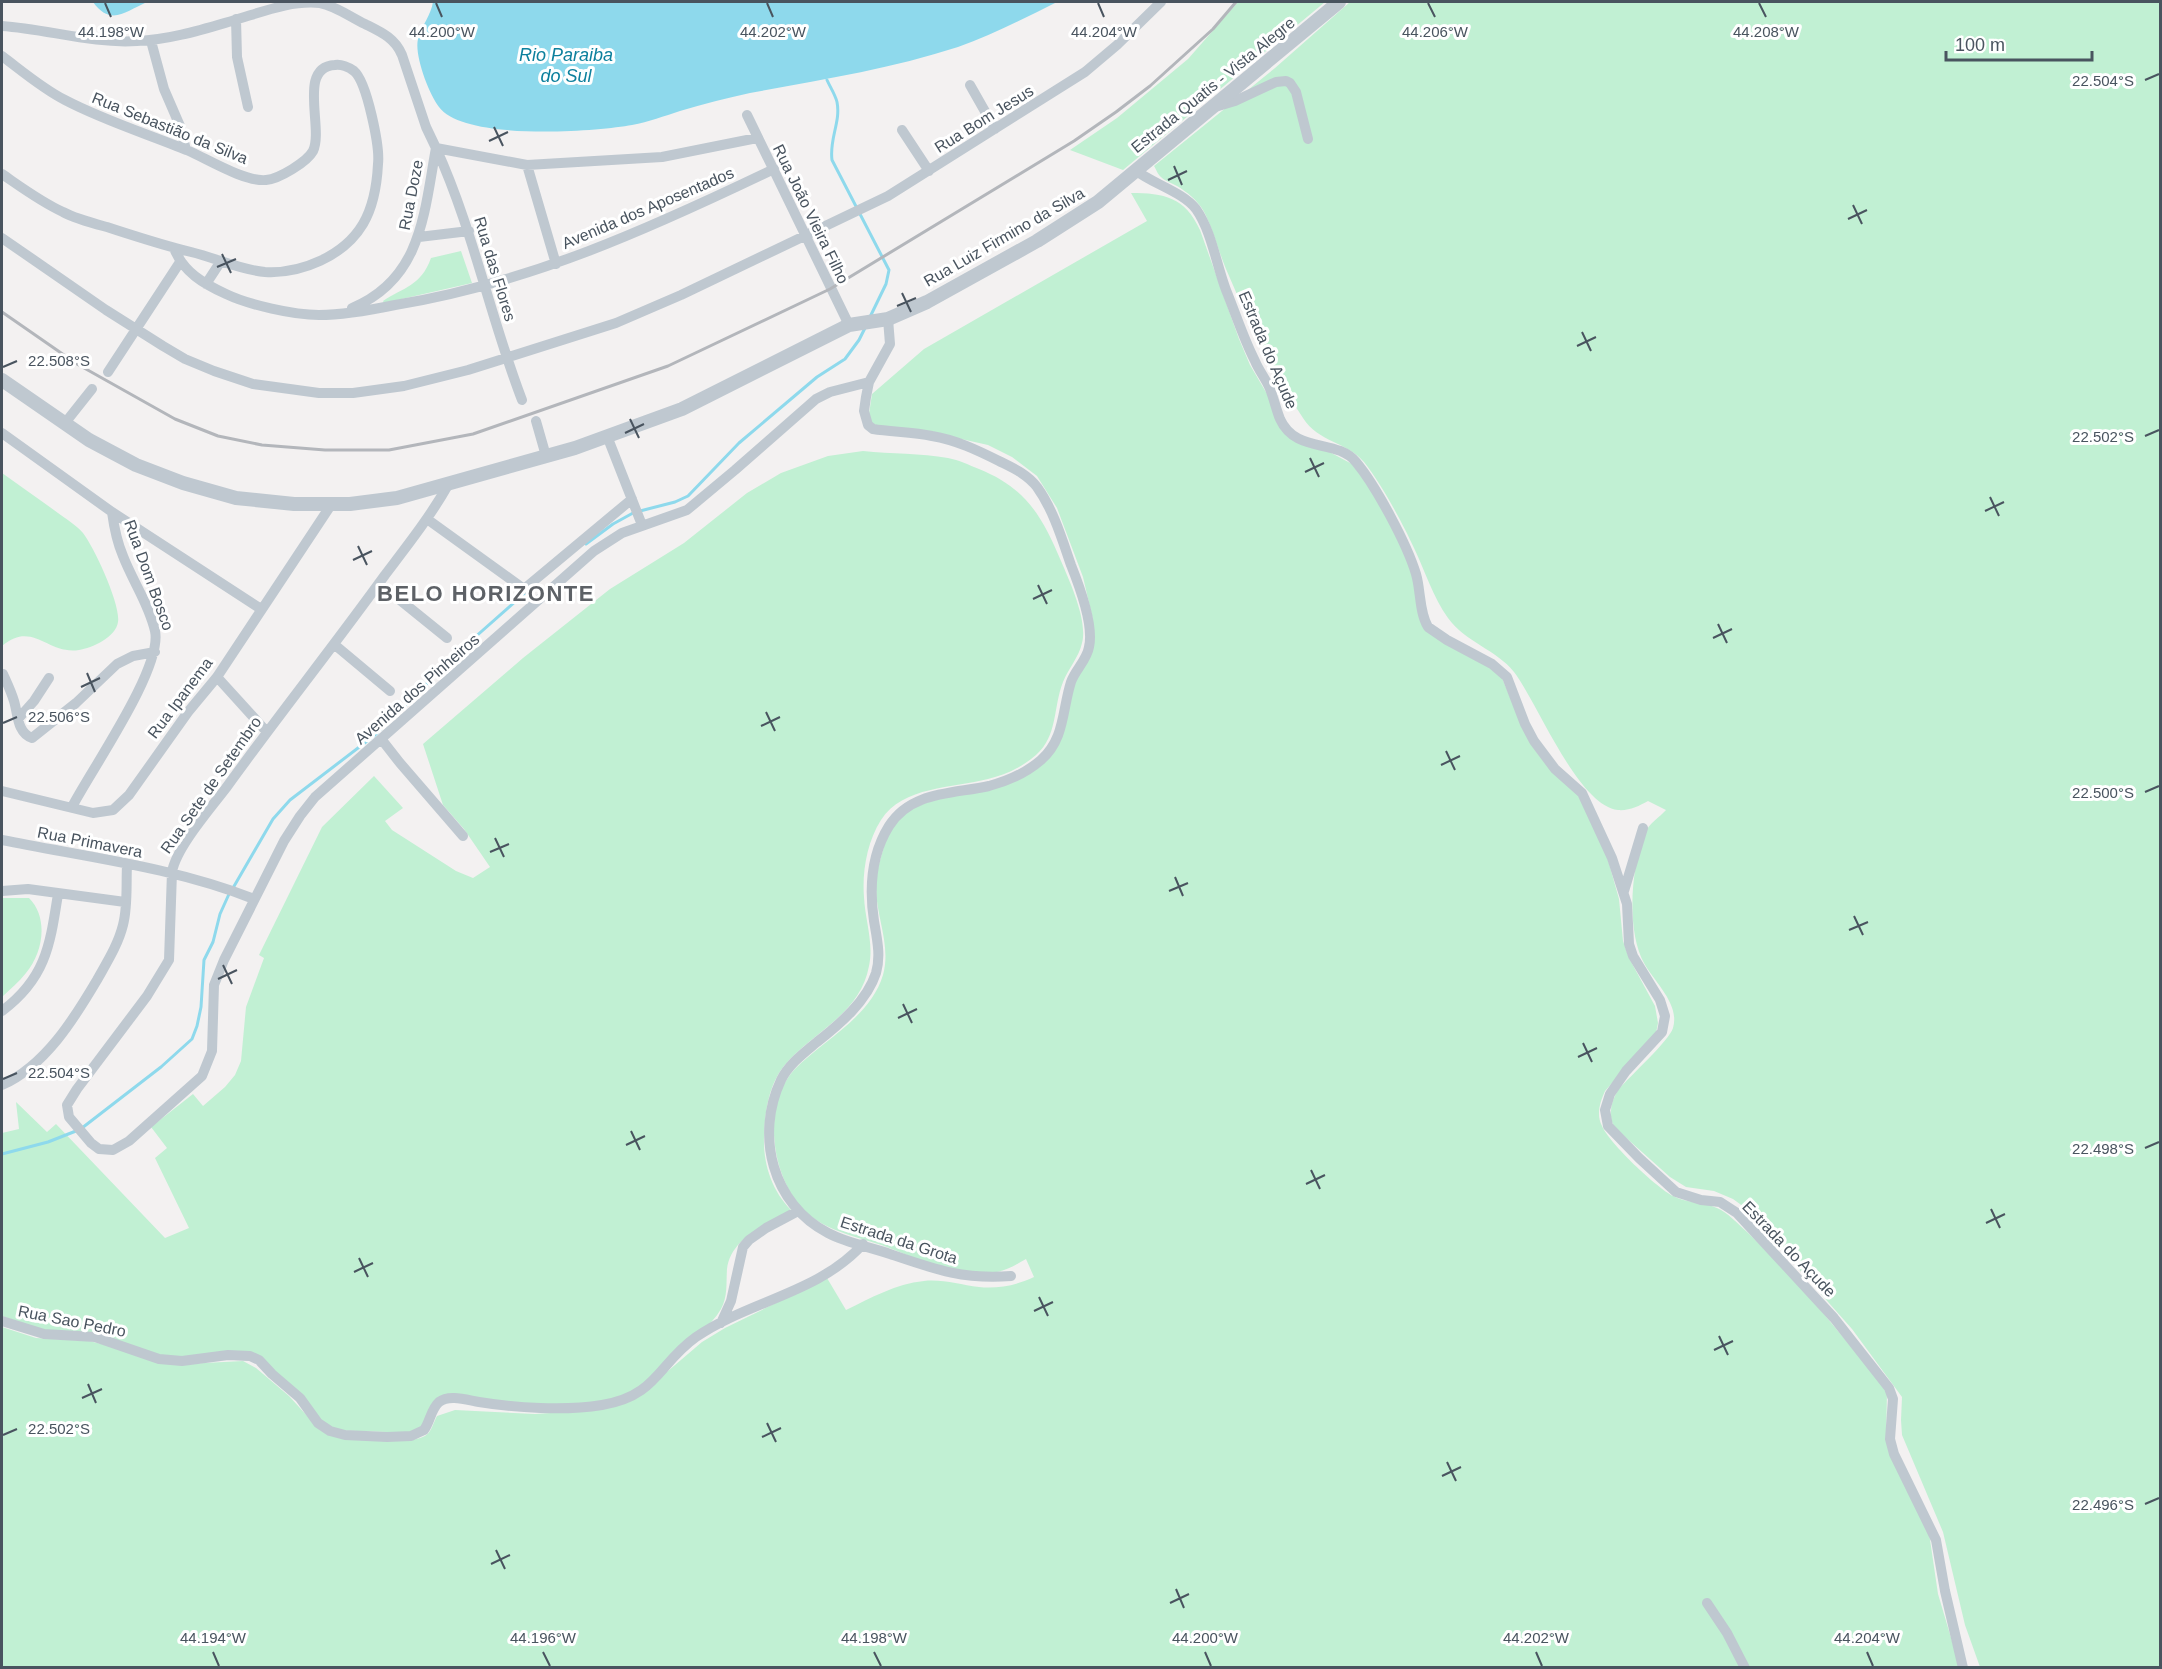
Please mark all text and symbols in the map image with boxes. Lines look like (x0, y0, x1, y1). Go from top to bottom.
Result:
street label: Estrada Quatis - Vista Alegre (1128, 14, 1298, 156)
text: 44.198°W (78, 23, 145, 40)
text: 44.200°W (409, 23, 476, 40)
text: 44.202°W (740, 23, 807, 40)
text: 44.204°W (1071, 23, 1138, 40)
text: 44.206°W (1402, 23, 1469, 40)
text: 44.208°W (1733, 23, 1800, 40)
scale bar (1946, 24, 2092, 62)
text: 100 m (1955, 35, 2005, 55)
water label: Rio Paraiba do Sul (519, 45, 613, 86)
text: 22.504°S (2072, 72, 2134, 89)
street label: Rua Bom Jesus (932, 82, 1036, 156)
street label: Rua Sebastião da Silva (90, 89, 250, 167)
street label: Rua João Vieira Filho (770, 142, 852, 286)
street label: Rua Doze (396, 158, 426, 232)
street label: Avenida dos Aposentados (560, 164, 736, 252)
street label: Rua Luiz Firmino da Silva (921, 184, 1087, 290)
street label: Rua das Flores (471, 215, 519, 323)
street label: Estrada do Açude (1235, 289, 1301, 412)
text: 22.508°S (28, 352, 90, 369)
text: 22.502°S (2072, 428, 2134, 445)
street label: Rua Dom Bosco (121, 517, 177, 633)
district label: BELO HORIZONTE (377, 581, 595, 606)
street label: Avenida dos Pinheiros (351, 630, 483, 748)
street label: Rua Ipanema (144, 654, 216, 741)
text: 22.506°S (28, 708, 90, 725)
street label: Rua Sete de Setembro (157, 713, 265, 857)
text: 22.500°S (2072, 784, 2134, 801)
street label: Rua Primavera (36, 823, 144, 861)
text: 22.504°S (28, 1064, 90, 1081)
text: 22.498°S (2072, 1140, 2134, 1157)
street label: Estrada do Açude (1739, 1198, 1839, 1300)
street label: Estrada da Grota (838, 1213, 960, 1267)
street label: Rua Sao Pedro (17, 1302, 127, 1340)
text: 22.502°S (28, 1420, 90, 1437)
text: 22.496°S (2072, 1496, 2134, 1513)
text: 44.194°W (180, 1629, 247, 1646)
text: 44.196°W (510, 1629, 577, 1646)
text: 44.198°W (841, 1629, 908, 1646)
text: 44.200°W (1172, 1629, 1239, 1646)
text: 44.202°W (1503, 1629, 1570, 1646)
text: 44.204°W (1834, 1629, 1901, 1646)

